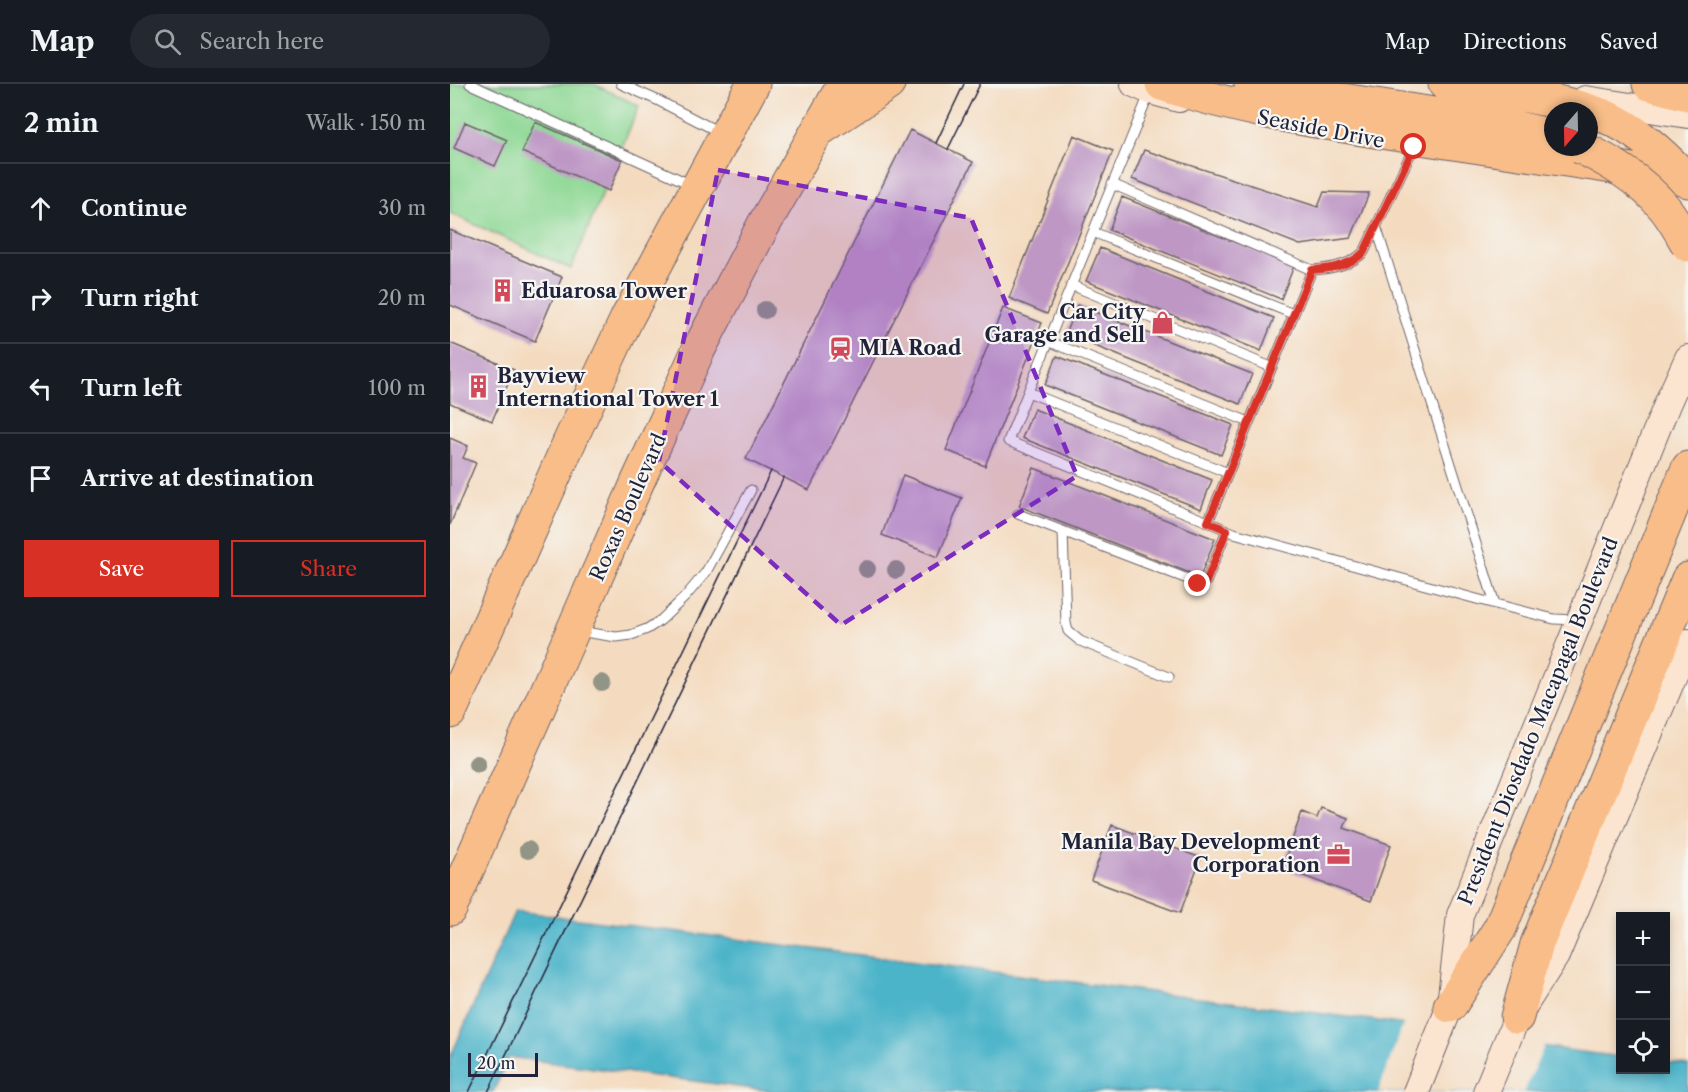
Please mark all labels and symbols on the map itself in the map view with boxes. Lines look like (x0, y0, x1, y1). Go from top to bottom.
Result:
north arrow (1544, 102, 1598, 156)
street label: Seaside Drive (1255, 105, 1387, 153)
route start (1400, 133, 1426, 159)
building icon: Eduarosa Tower (490, 278, 516, 304)
place label: Eduarosa Tower (521, 279, 687, 303)
place label: Car City Garage and Sell (984, 300, 1146, 347)
shop icon: Car City Garage and Sell (1150, 310, 1176, 336)
station icon: MIA Road (828, 335, 854, 361)
place label: MIA Road (859, 336, 962, 360)
place label: Bayview International Tower 1 (497, 364, 719, 411)
building icon: Bayview International Tower 1 (466, 374, 492, 400)
street label: Roxas Boulevard (585, 430, 671, 584)
street label: President Diosdado Macapagal Boulevard (1453, 534, 1623, 908)
route end (1184, 570, 1210, 596)
place label: Manila Bay Development Corporation (1061, 830, 1320, 877)
office icon: Manila Bay Development Corporation (1325, 841, 1351, 867)
scale bar (468, 1050, 538, 1078)

